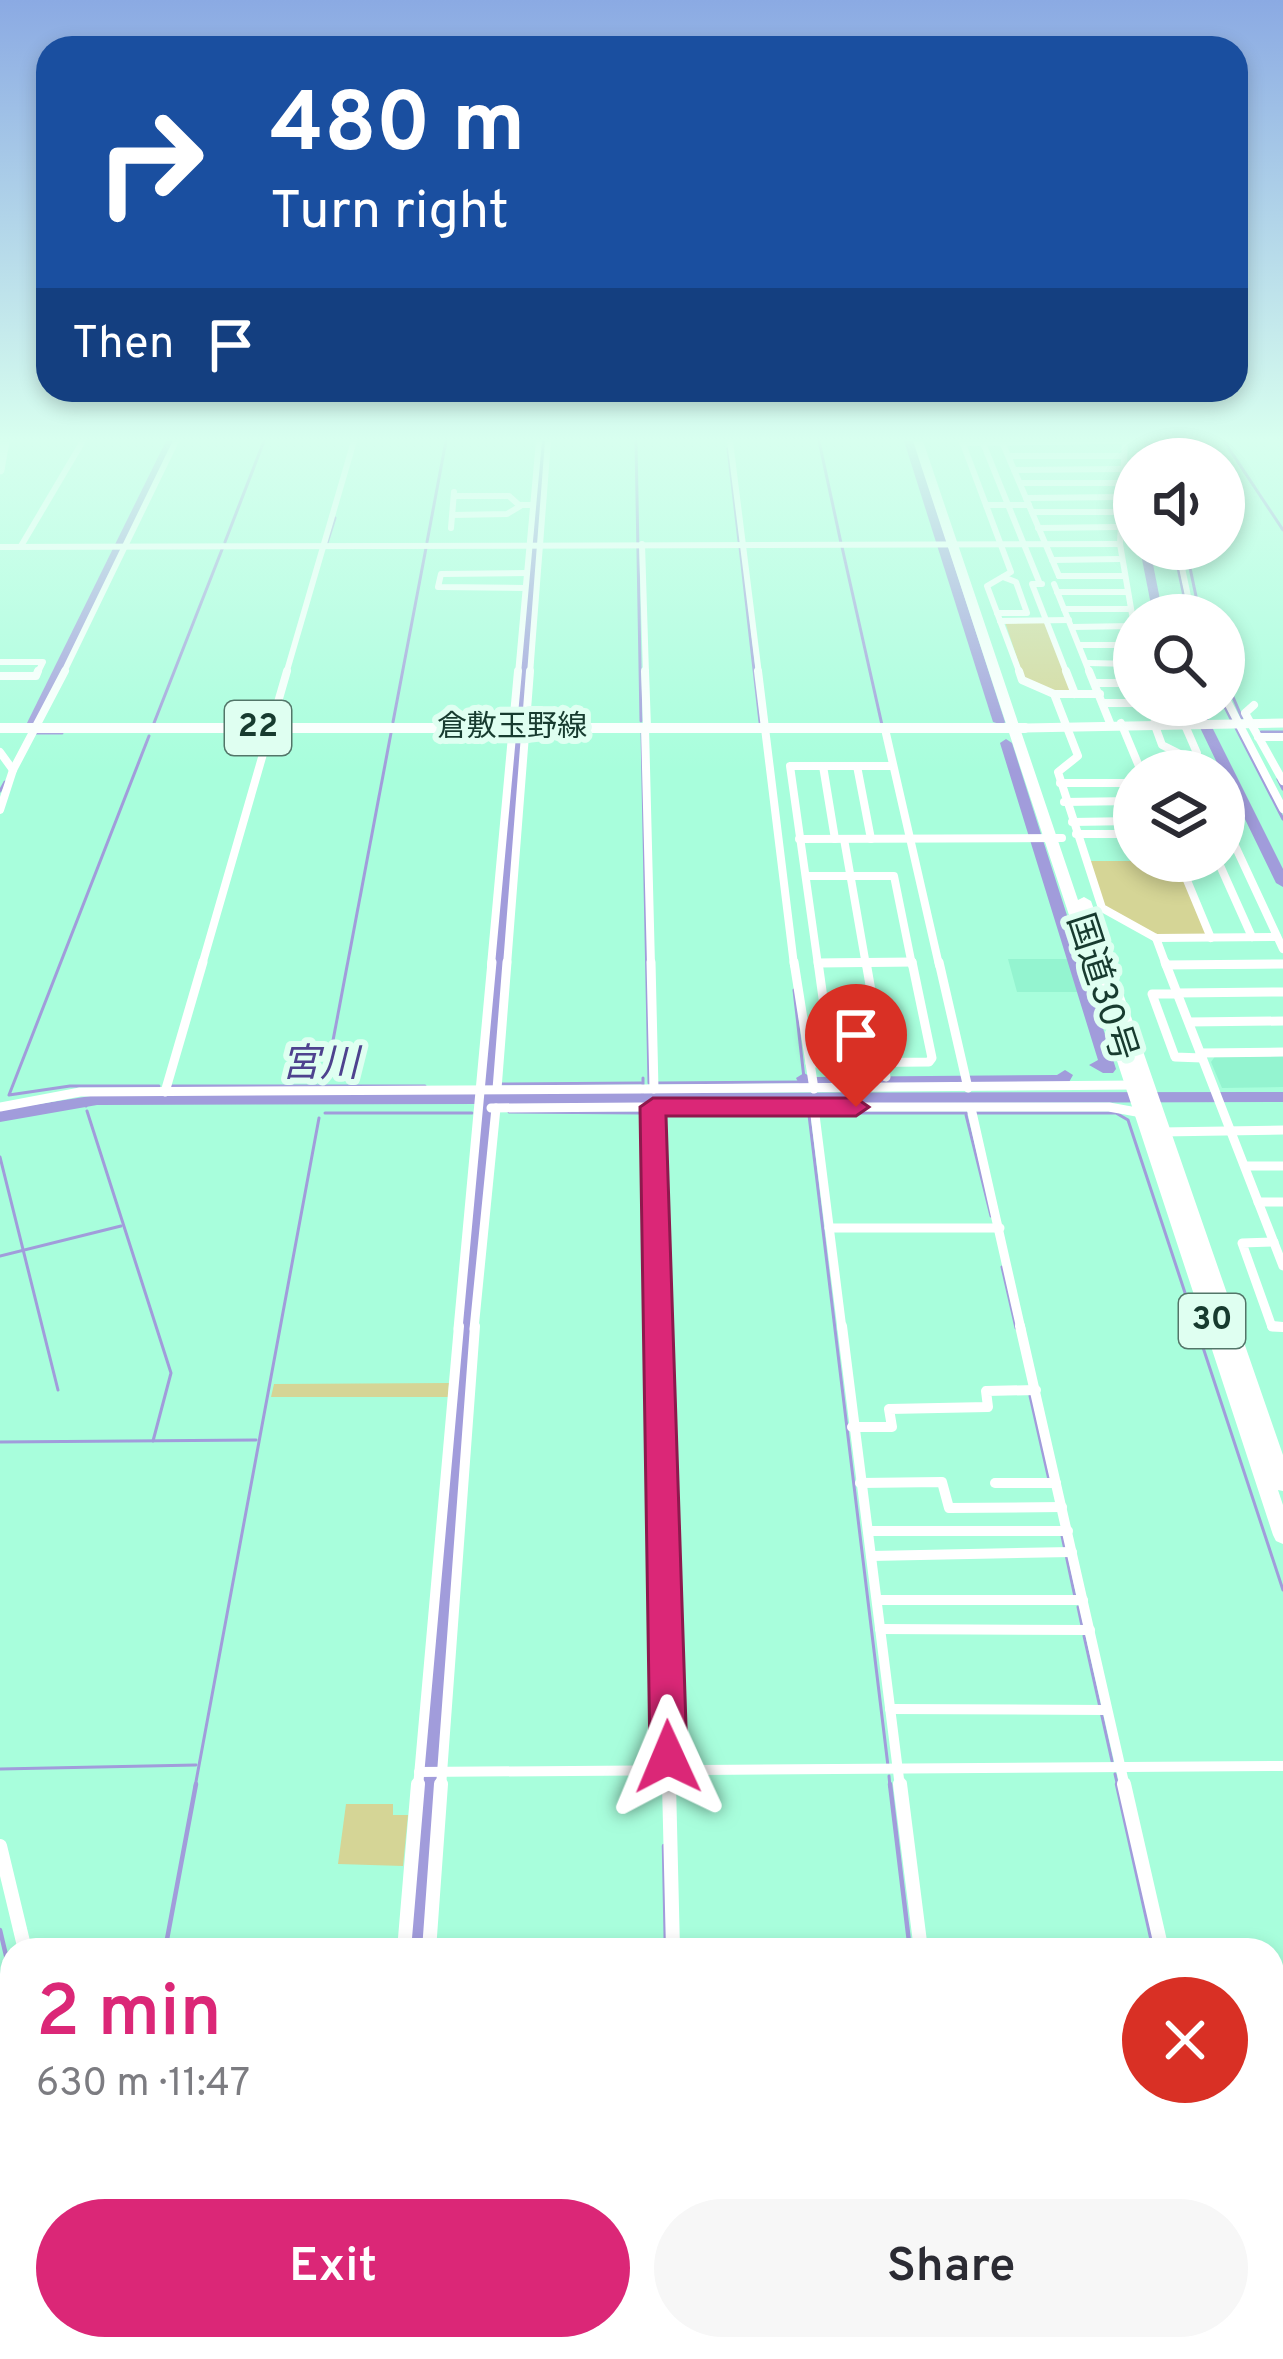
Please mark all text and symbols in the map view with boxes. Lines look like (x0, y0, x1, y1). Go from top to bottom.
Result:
text: 480 m (270, 75, 525, 181)
icon: right (72, 84, 228, 240)
text: Turn right (270, 179, 509, 248)
icon: arrive (198, 312, 264, 378)
text: Then (72, 317, 174, 374)
map controls (1113, 438, 1245, 882)
button: sound (1113, 438, 1245, 570)
button: search (1113, 594, 1245, 726)
road number: 22 (225, 701, 291, 755)
street label: 倉敷玉野線 (437, 710, 587, 747)
button: layers (1113, 750, 1245, 882)
street label: 国道30号 (1055, 908, 1145, 1068)
pin (805, 984, 907, 1107)
icon: arrive (823, 1002, 889, 1068)
water label: 宮川 (281, 1042, 363, 1091)
road number: 30 (1179, 1294, 1245, 1348)
position arrow (605, 1694, 731, 1820)
text: 2 min (36, 1970, 222, 2062)
button: close (1122, 1977, 1248, 2103)
text: 630 m · 11:47 (36, 2061, 250, 2110)
button: Exit (36, 2199, 630, 2337)
button: Share (654, 2199, 1248, 2337)

